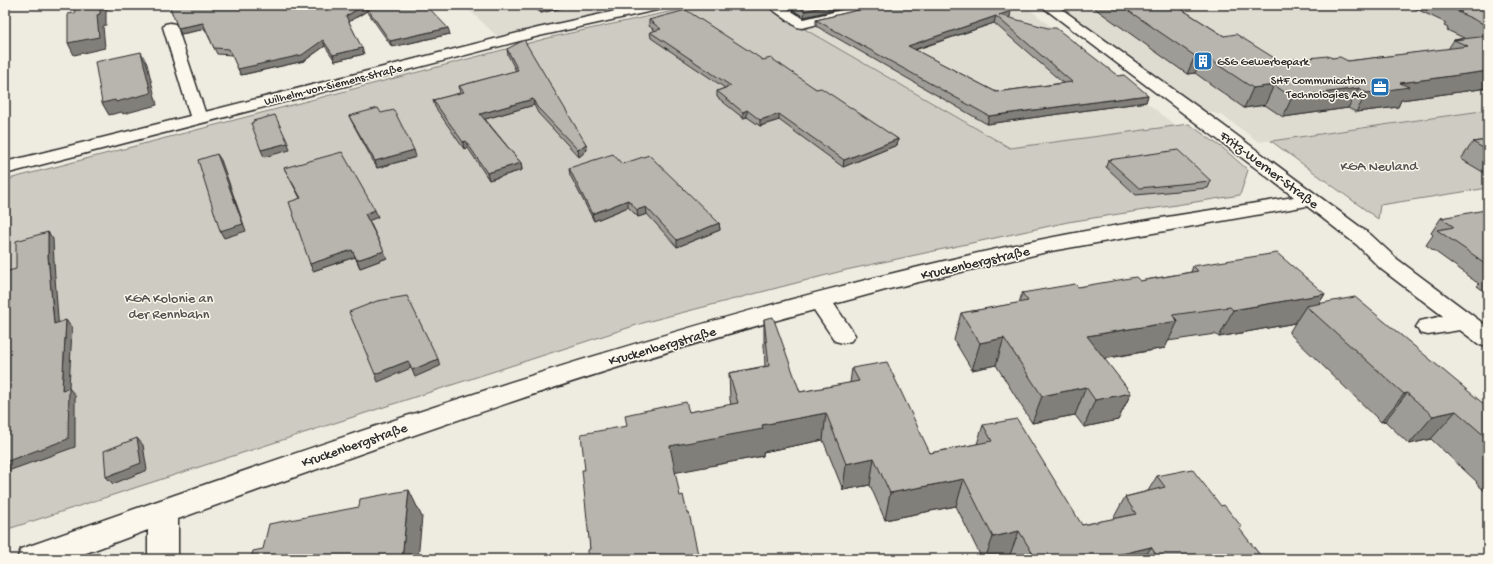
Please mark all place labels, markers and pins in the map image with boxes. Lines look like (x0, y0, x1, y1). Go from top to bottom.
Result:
building icon: GSG Gewerbepark (1192, 50, 1214, 72)
place label: GSG Gewerbepark (1217, 56, 1310, 70)
place label: SHF Communication Technologies AG (1271, 75, 1366, 103)
office icon: SHF Communication Technologies AG (1369, 76, 1391, 98)

